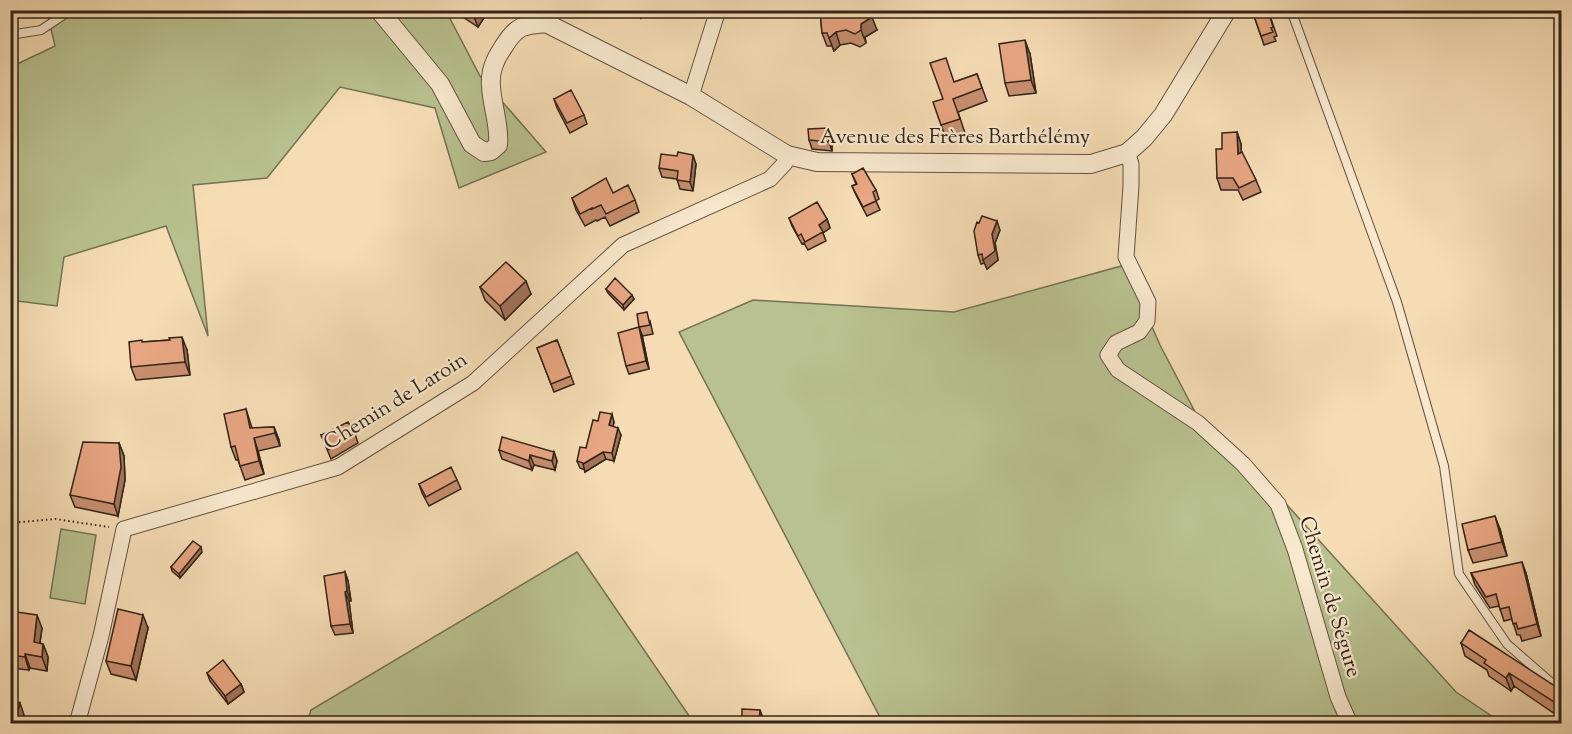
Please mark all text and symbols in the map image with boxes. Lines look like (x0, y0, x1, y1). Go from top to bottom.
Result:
street label: Avenue des Frères Barthélémy (820, 123, 1091, 153)
street label: Chemin de Laroin (318, 346, 474, 458)
street label: Chemin de Ségure (1290, 513, 1368, 681)

